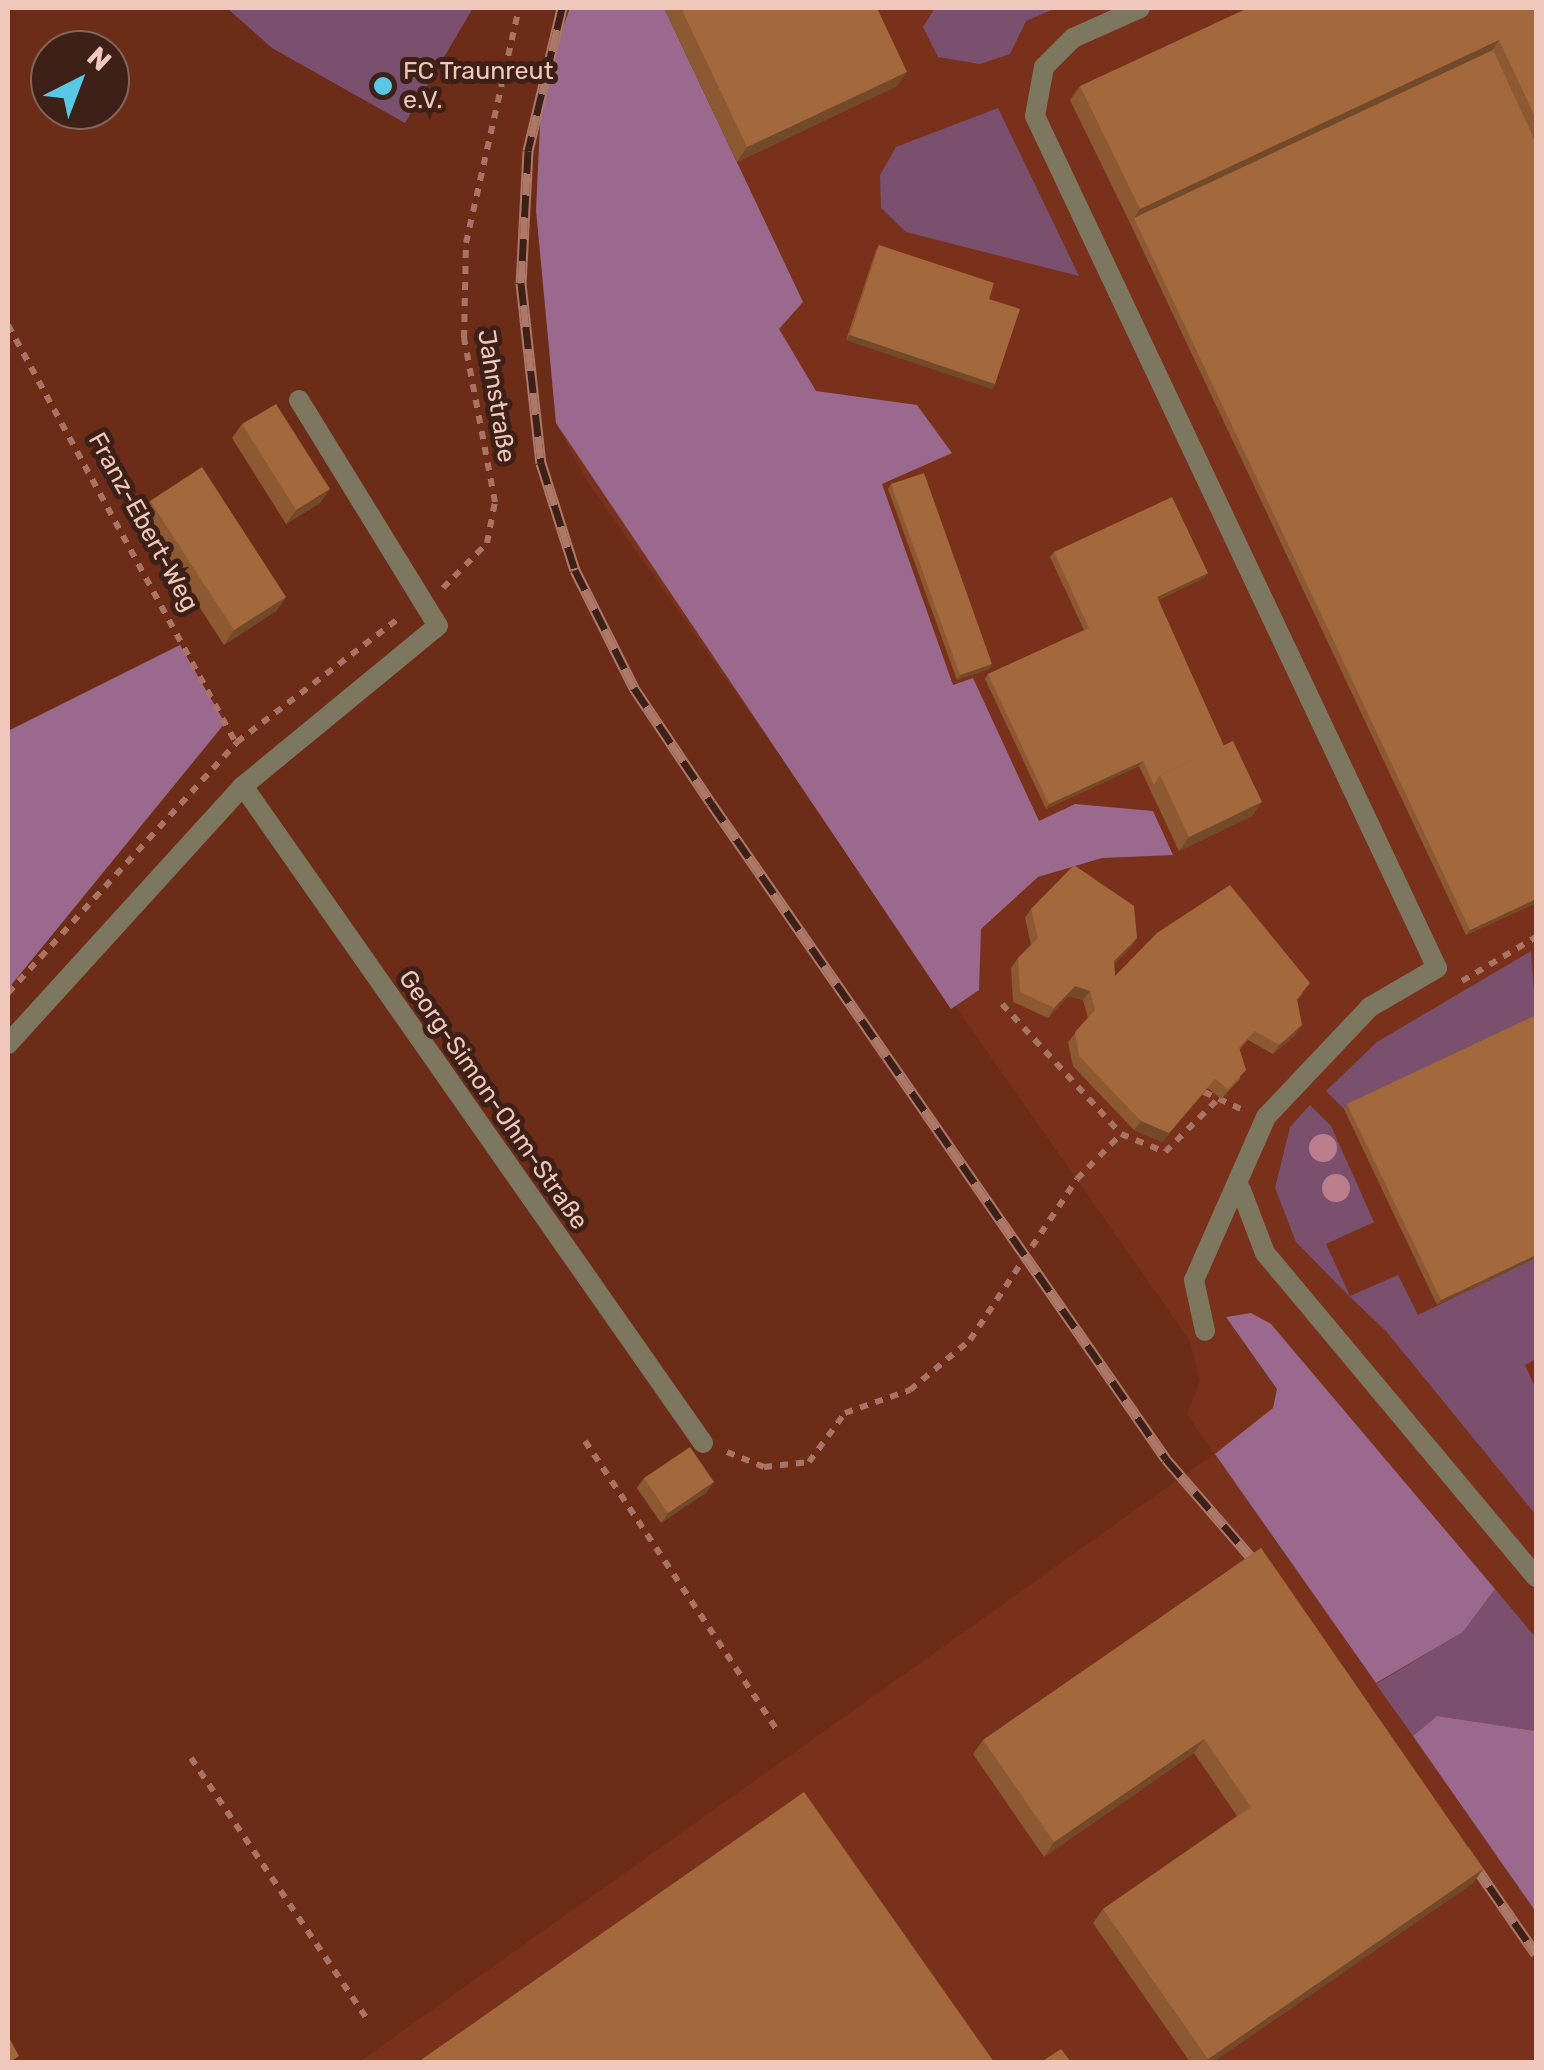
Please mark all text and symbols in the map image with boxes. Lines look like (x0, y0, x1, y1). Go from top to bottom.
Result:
north arrow (30, 30, 130, 130)
text: N (81, 40, 118, 78)
place label: FC Traunreut e.V. (403, 57, 554, 116)
marker: FC Traunreut e.V. (372, 75, 394, 97)
street label: Jahnstraße (471, 327, 521, 465)
street label: Franz-Ebert-Weg (81, 427, 205, 617)
street label: Georg-Simon-Ohm-Straße (392, 964, 594, 1236)

